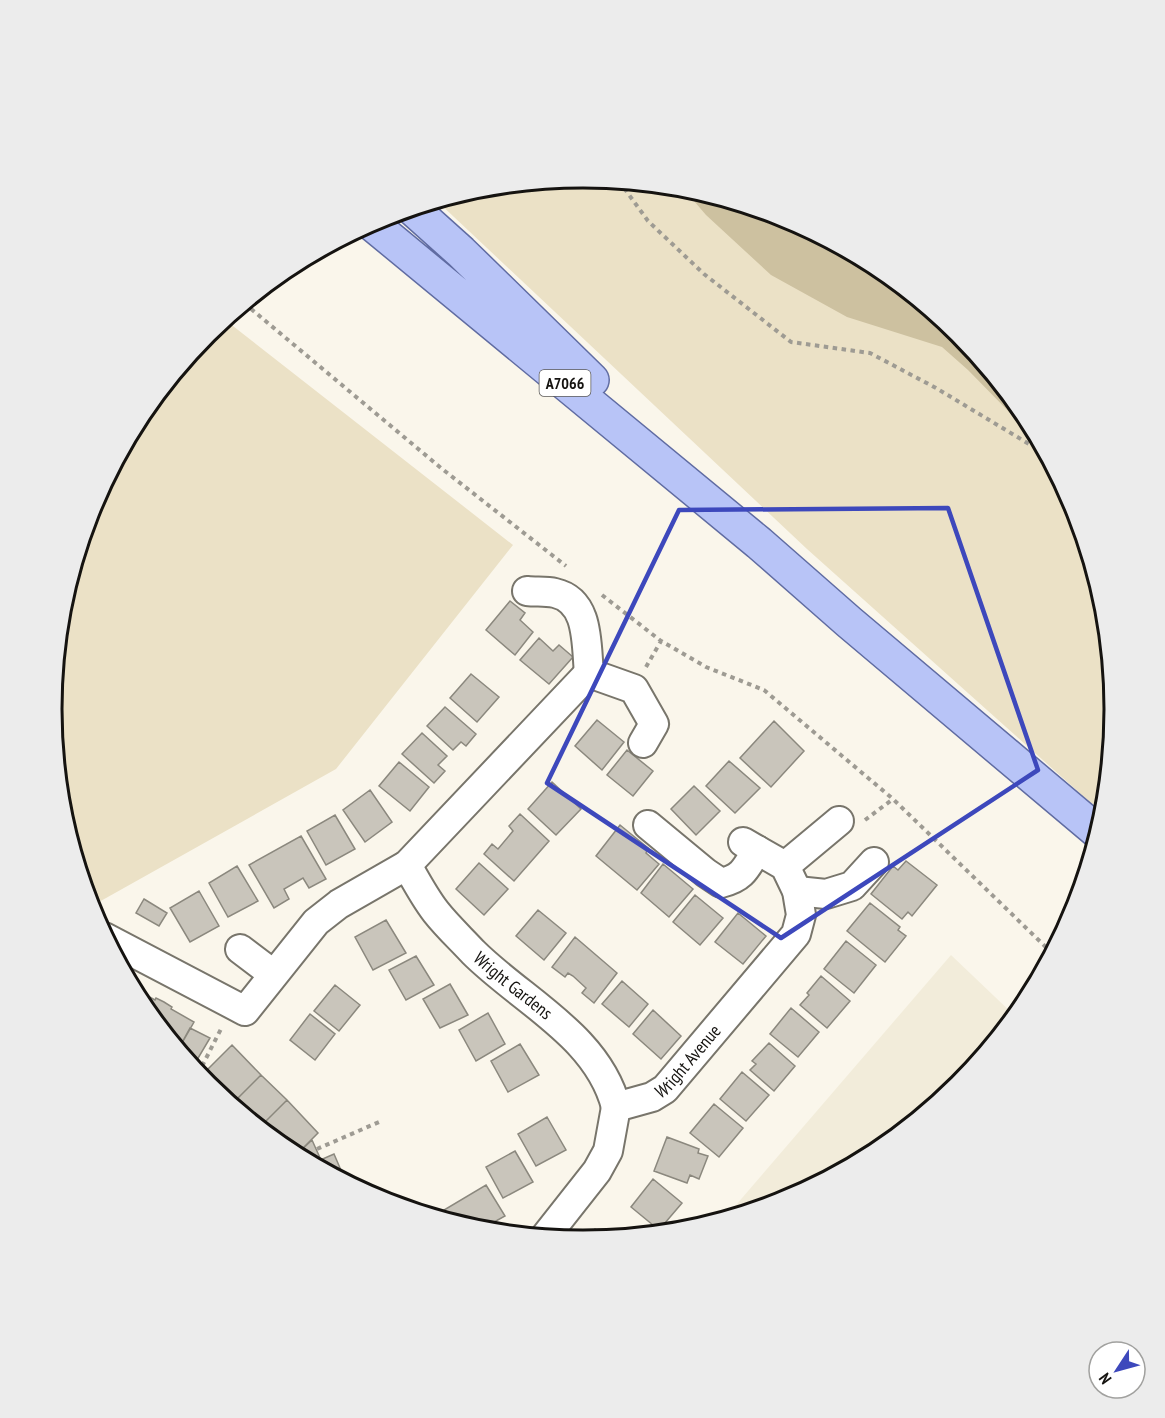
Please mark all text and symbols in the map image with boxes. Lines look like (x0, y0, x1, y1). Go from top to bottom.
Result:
road number: A7066 (540, 370, 590, 396)
street label: Wright Gardens (469, 946, 557, 1024)
street label: Wright Avenue (651, 1020, 726, 1103)
north arrow (1087, 1340, 1147, 1400)
text: N (1094, 1369, 1115, 1388)

